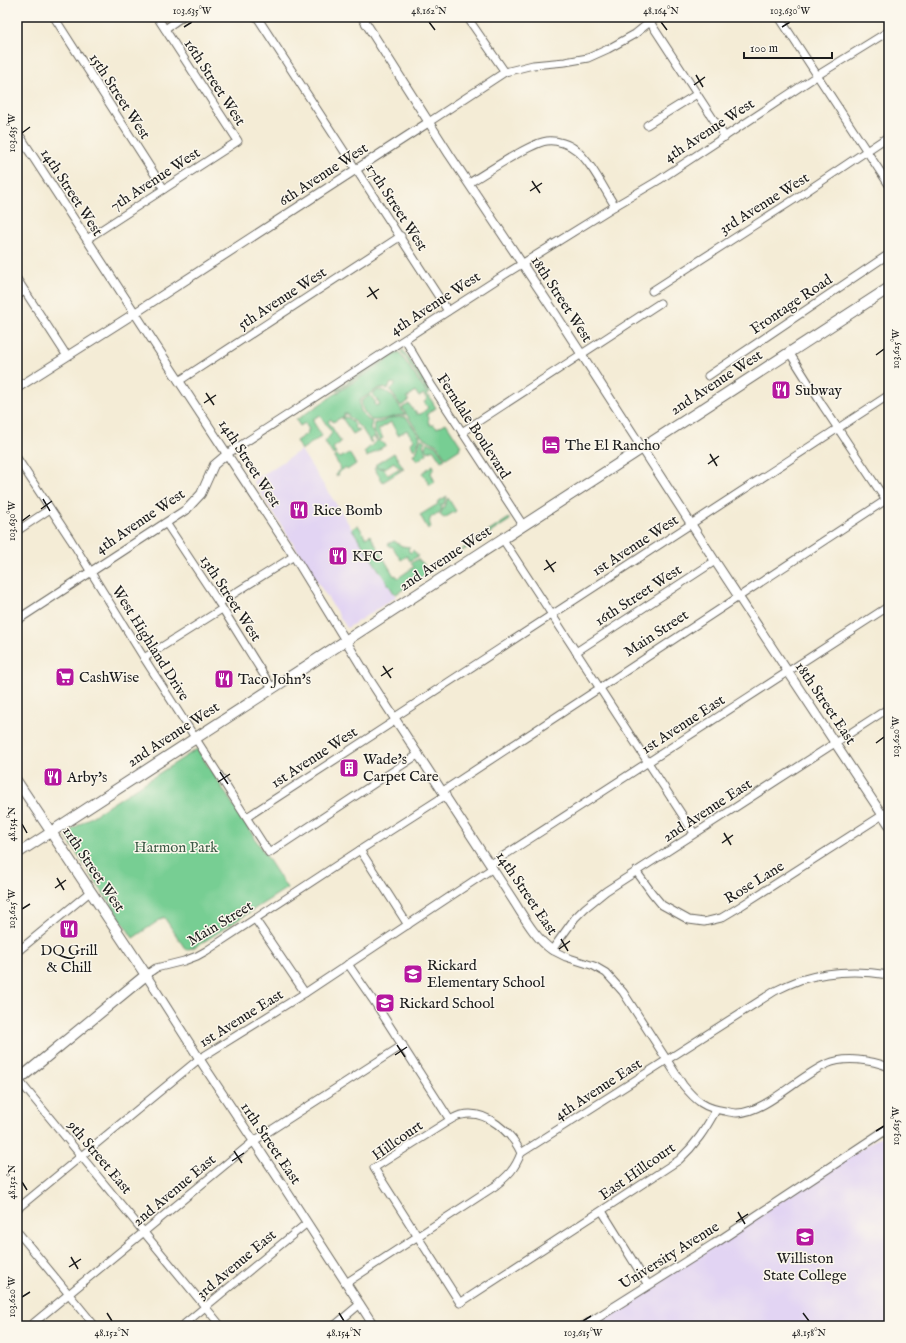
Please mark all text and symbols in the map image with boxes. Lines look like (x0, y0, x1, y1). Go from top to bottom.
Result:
text: 103.635°W (173, 5, 212, 18)
text: 48.162°N (411, 5, 447, 18)
text: 48.164°N (643, 5, 679, 18)
text: 103.630°W (770, 5, 810, 18)
scale bar (744, 34, 832, 60)
street label: 16th Street West (179, 35, 250, 129)
text: 100 m (750, 41, 778, 56)
street label: 15th Street West (85, 50, 154, 143)
street label: 4th Avenue West (661, 94, 758, 167)
text: 103.635°W (6, 113, 19, 152)
street label: 6th Avenue West (275, 138, 372, 210)
street label: 7th Avenue West (107, 143, 204, 216)
street label: 14th Street West (36, 145, 107, 240)
street label: 17th Street West (361, 160, 432, 255)
street label: 3rd Avenue West (716, 168, 813, 239)
street label: 18th Street West (527, 252, 597, 346)
street label: 5th Avenue West (234, 263, 330, 334)
street label: 4th Avenue West (387, 267, 484, 340)
street label: Frontage Road (747, 270, 837, 339)
text: 103.625°W (890, 329, 903, 369)
street label: 2nd Avenue West (667, 346, 766, 419)
street label: Ferndale Boulevard (432, 370, 515, 483)
restaurant icon: Subway (770, 379, 792, 401)
place label: Subway (795, 381, 842, 400)
street label: 14th Street West (214, 416, 285, 511)
hotel icon: The El Rancho (540, 434, 562, 456)
place label: The El Rancho (565, 436, 660, 455)
street label: 4th Avenue West (92, 485, 189, 558)
restaurant icon: Rice Bomb (288, 499, 310, 521)
text: 103.630°W (6, 501, 19, 541)
place label: Rice Bomb (313, 501, 382, 520)
street label: 1st Avenue West (588, 510, 682, 580)
street label: 2nd Avenue West (396, 522, 495, 595)
restaurant icon: KFC (327, 545, 349, 567)
place label: KFC (352, 547, 383, 566)
street label: 13th Street West (196, 552, 266, 645)
street label: 16th Street West (591, 560, 685, 631)
street label: West Highland Drive (108, 582, 194, 704)
street label: Main Street (620, 606, 692, 661)
street label: 18th Street East (791, 658, 860, 748)
supermarket icon: CashWise (54, 666, 76, 688)
place label: CashWise (79, 668, 139, 687)
restaurant icon: Taco John's (213, 668, 235, 690)
place label: Taco John's (238, 670, 311, 689)
street label: 1st Avenue East (638, 690, 729, 758)
street label: 2nd Avenue West (124, 698, 223, 771)
text: 103.620°W (890, 716, 903, 758)
street label: 1st Avenue West (267, 722, 361, 792)
place label: Wade's Carpet Care (363, 750, 439, 786)
building icon: Wade's Carpet Care (338, 757, 360, 779)
restaurant icon: Arby's (42, 766, 64, 788)
place label: Arby's (66, 768, 107, 787)
street label: 2nd Avenue East (659, 774, 756, 846)
text: 48.154°N (6, 806, 19, 842)
street label: 11th Street West (58, 823, 129, 916)
park label: Harmon Park (134, 838, 219, 857)
street label: 14th Street East (492, 848, 562, 939)
street label: Rose Lane (721, 857, 788, 908)
text: 103.625°W (6, 889, 19, 929)
street label: Main Street (184, 896, 256, 950)
restaurant icon: DQ Grill & Chill (58, 918, 80, 940)
place label: DQ Grill & Chill (40, 941, 99, 977)
place label: Rickard Elementary School (427, 956, 546, 992)
school or university icon: Rickard Elementary School (402, 963, 424, 985)
street label: 1st Avenue East (196, 985, 287, 1052)
school or university icon: Rickard School (374, 992, 396, 1014)
place label: Rickard School (399, 994, 495, 1013)
street label: 4th Avenue East (551, 1054, 645, 1125)
street label: 11th Street East (236, 1098, 305, 1188)
text: 103.615°W (890, 1106, 903, 1145)
street label: 9th Street East (63, 1116, 136, 1198)
street label: Hillcourt (368, 1116, 426, 1165)
street label: East Hillcourt (596, 1138, 679, 1205)
street label: 2nd Avenue East (129, 1150, 220, 1231)
text: 48.152°N (6, 1164, 19, 1199)
street label: University Avenue (616, 1217, 723, 1294)
street label: 3rd Avenue East (192, 1225, 280, 1303)
school or university icon: Williston State College (794, 1226, 816, 1248)
place label: Williston State College (763, 1249, 847, 1285)
text: 103.620°W (6, 1276, 19, 1318)
text: 48.152°N (95, 1327, 130, 1340)
text: 48.154°N (327, 1327, 362, 1340)
text: 103.615°W (564, 1327, 603, 1340)
text: 48.158°N (792, 1327, 826, 1340)

